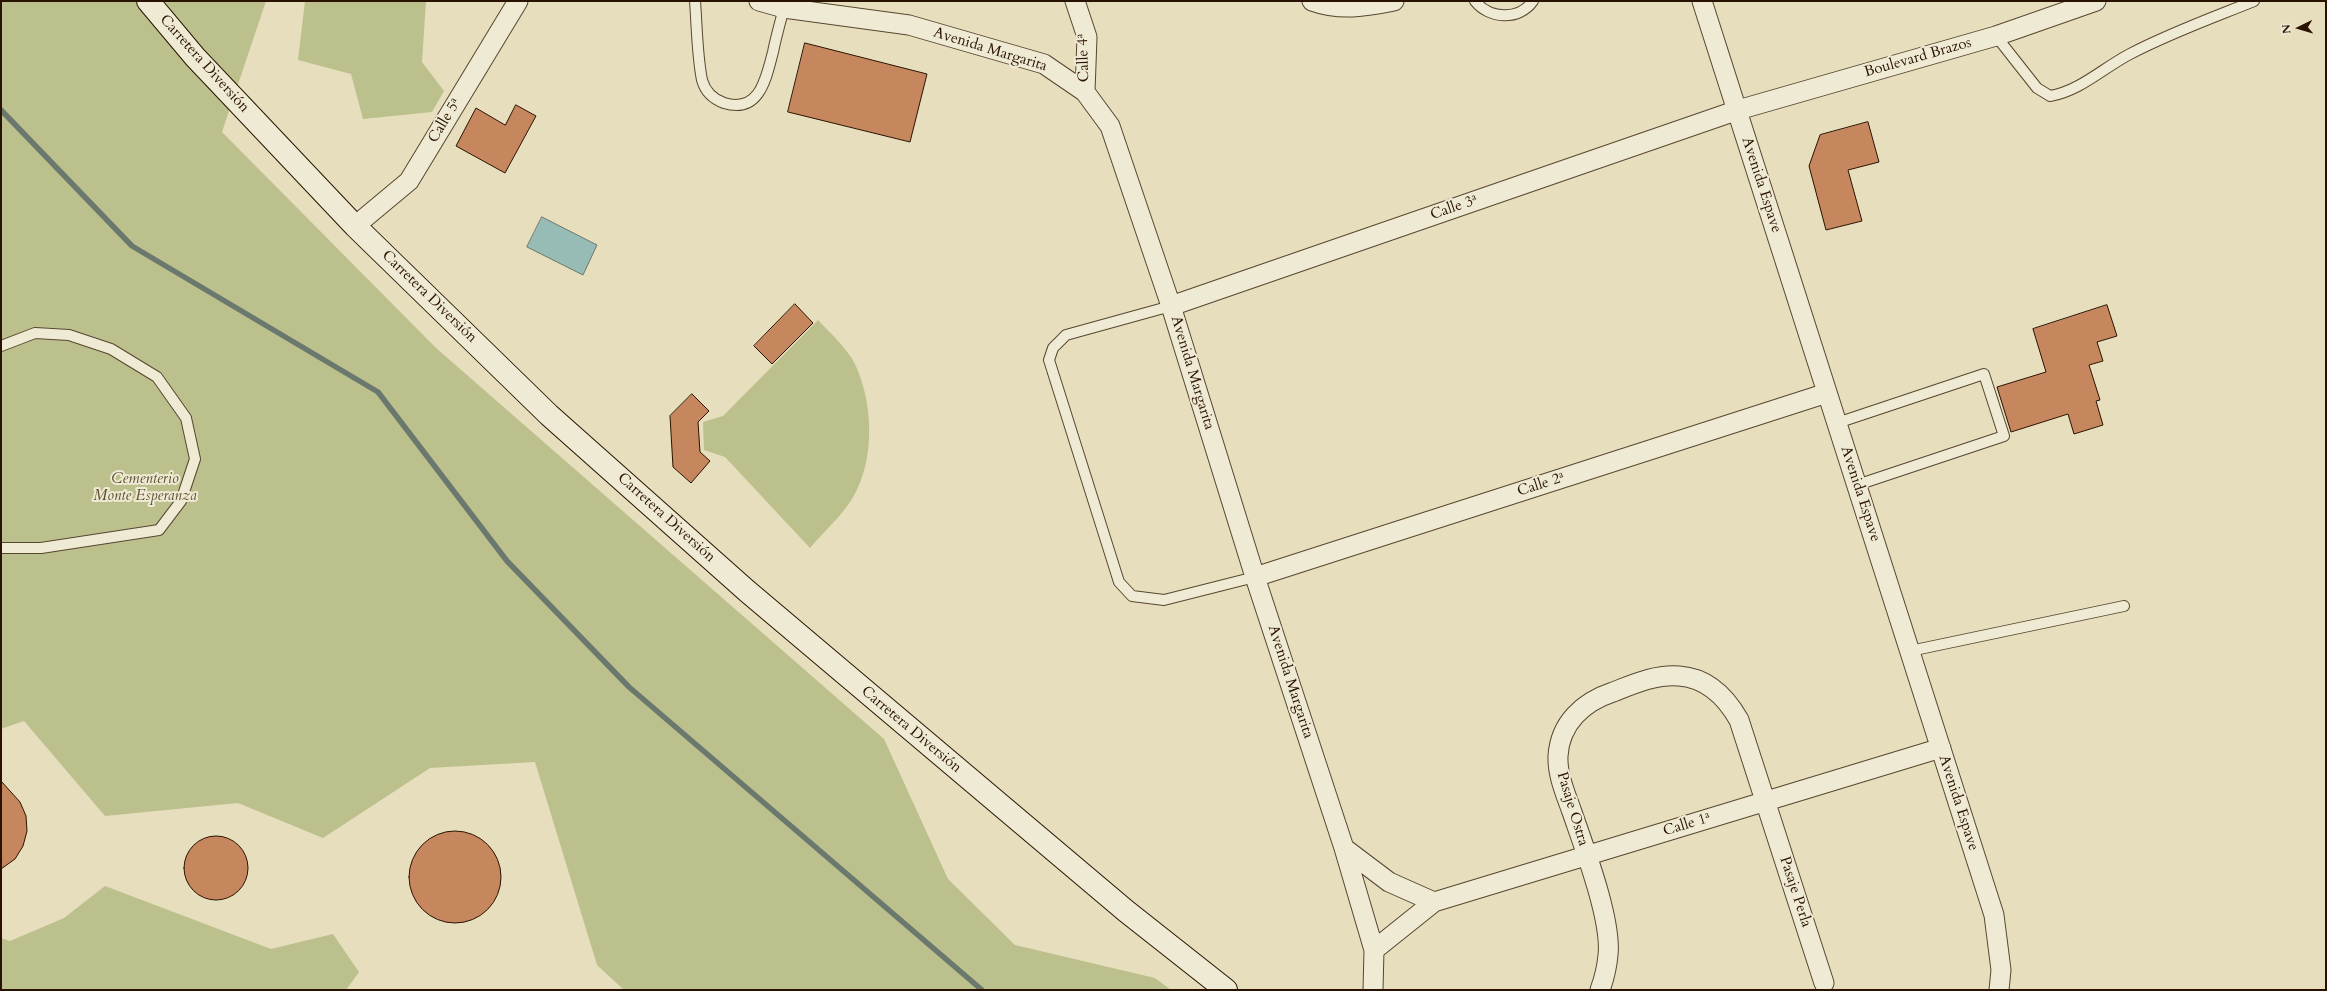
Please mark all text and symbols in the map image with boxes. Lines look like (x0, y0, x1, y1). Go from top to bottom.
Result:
north arrow (2279, 8, 2319, 48)
street label: Carretera Diversión (155, 11, 253, 117)
street label: Avenida Margarita (931, 24, 1049, 76)
text: N (2279, 24, 2294, 35)
street label: Calle 4ª (1074, 33, 1094, 83)
street label: Boulevard Brazos (1862, 34, 1974, 82)
street label: Calle 5ª (425, 96, 465, 146)
street label: Avenida Espave (1737, 135, 1785, 235)
street label: Calle 3ª (1428, 192, 1480, 224)
street label: Carretera Diversión (378, 247, 480, 347)
street label: Avenida Margarita (1166, 314, 1218, 432)
street label: Avenida Espave (1836, 444, 1884, 544)
street label: Carretera Diversión (613, 469, 719, 567)
street label: Calle 2ª (1515, 469, 1567, 501)
park label: Cementerio Monte Esperanza (93, 471, 197, 506)
street label: Avenida Margarita (1263, 623, 1317, 741)
street label: Carretera Diversión (857, 683, 965, 777)
street label: Avenida Espave (1934, 753, 1982, 853)
street label: Pasaje Ostra (1552, 770, 1592, 848)
street label: Calle 1ª (1661, 809, 1713, 841)
street label: Pasaje Perla (1775, 854, 1815, 930)

